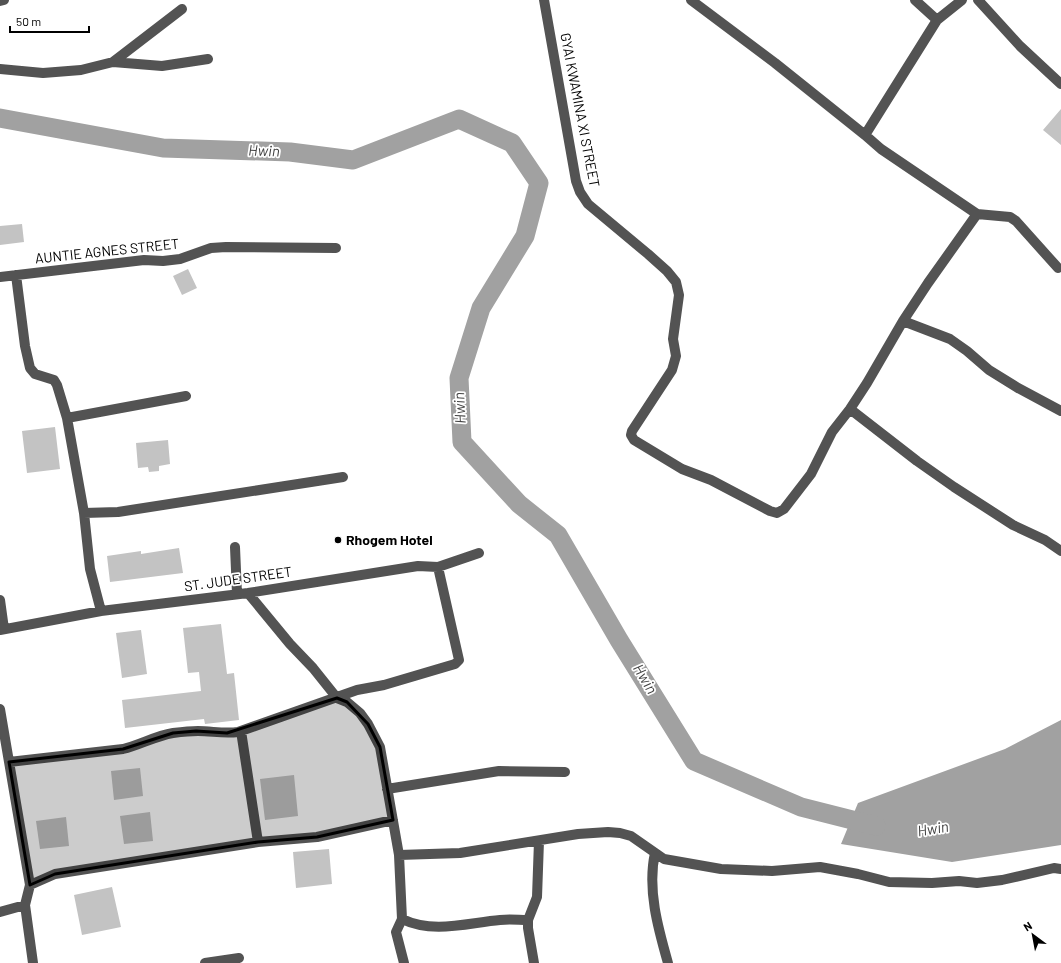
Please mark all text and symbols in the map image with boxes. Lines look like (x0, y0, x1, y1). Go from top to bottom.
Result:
scale bar (10, 8, 89, 34)
text: 50 m (16, 14, 41, 28)
street label: GYAI KWAMINA XI STREET (557, 31, 604, 188)
water label: Hwin (248, 140, 280, 160)
street label: AUNTIE AGNES STREET (34, 234, 180, 267)
water label: Hwin (449, 392, 469, 424)
place label: Rhogem Hotel (346, 531, 433, 548)
marker: Rhogem Hotel (333, 535, 343, 545)
street label: ST. JUDE STREET (183, 563, 293, 594)
water label: Hwin (630, 660, 662, 697)
water label: Hwin (916, 817, 950, 839)
north arrow (1013, 915, 1053, 955)
text: N (1021, 919, 1034, 934)

